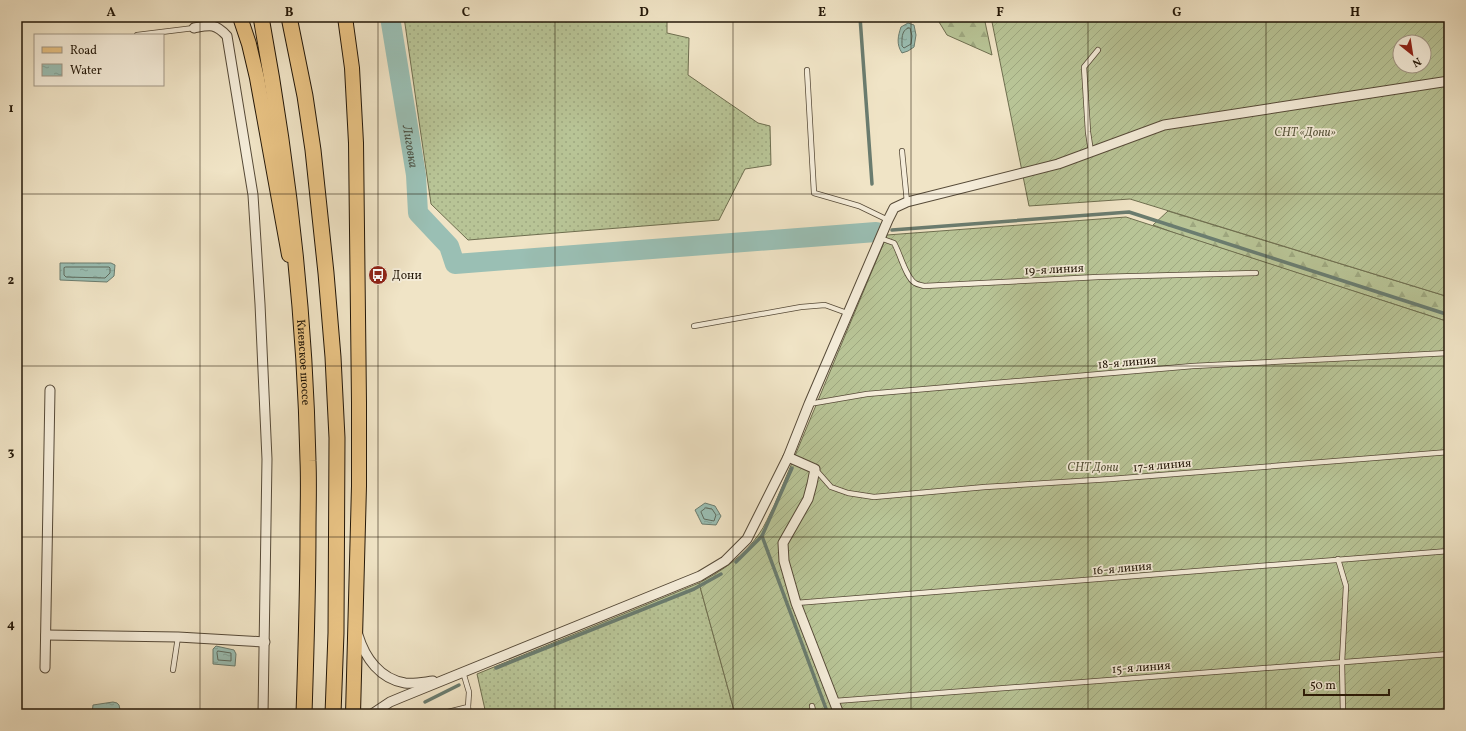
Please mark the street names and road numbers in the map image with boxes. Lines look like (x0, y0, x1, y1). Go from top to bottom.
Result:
street label: 19-я линия (1024, 260, 1084, 280)
street label: Киевское шоссе (292, 319, 313, 406)
street label: 18-я линия (1097, 352, 1157, 374)
street label: 17-я линия (1132, 455, 1192, 477)
street label: 16-я линия (1092, 558, 1152, 580)
street label: 15-я линия (1111, 658, 1171, 678)

